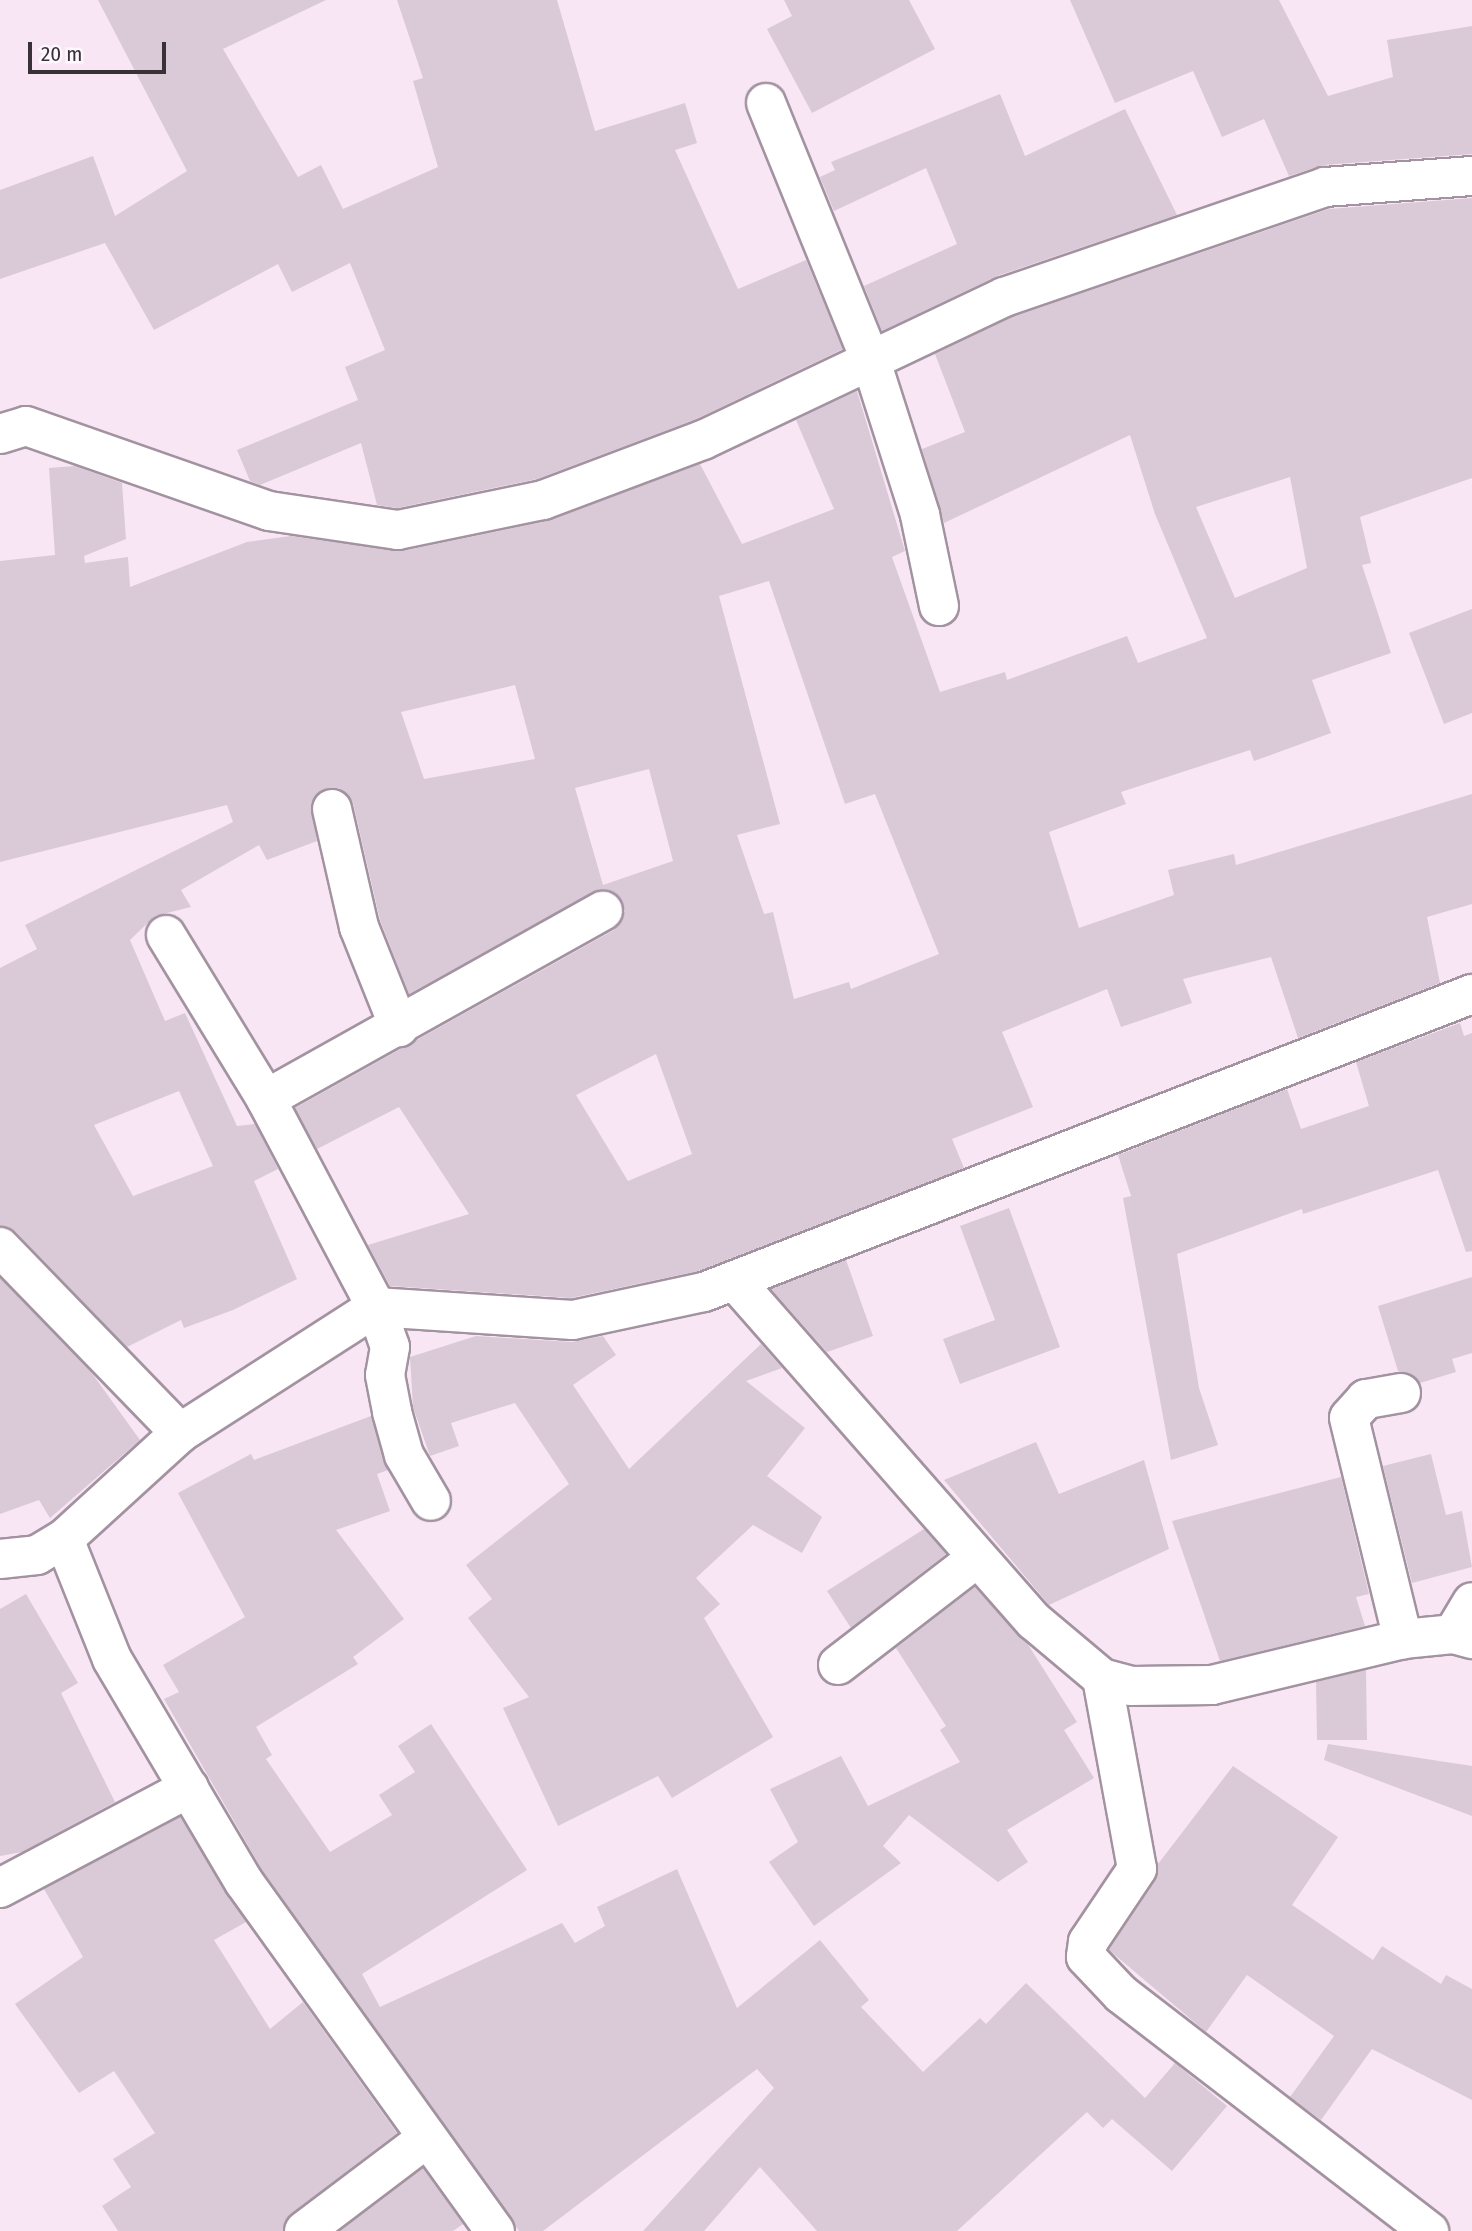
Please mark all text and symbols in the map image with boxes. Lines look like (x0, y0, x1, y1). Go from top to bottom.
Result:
scale bar (32, 28, 170, 72)
text: 20 m (41, 41, 82, 67)

